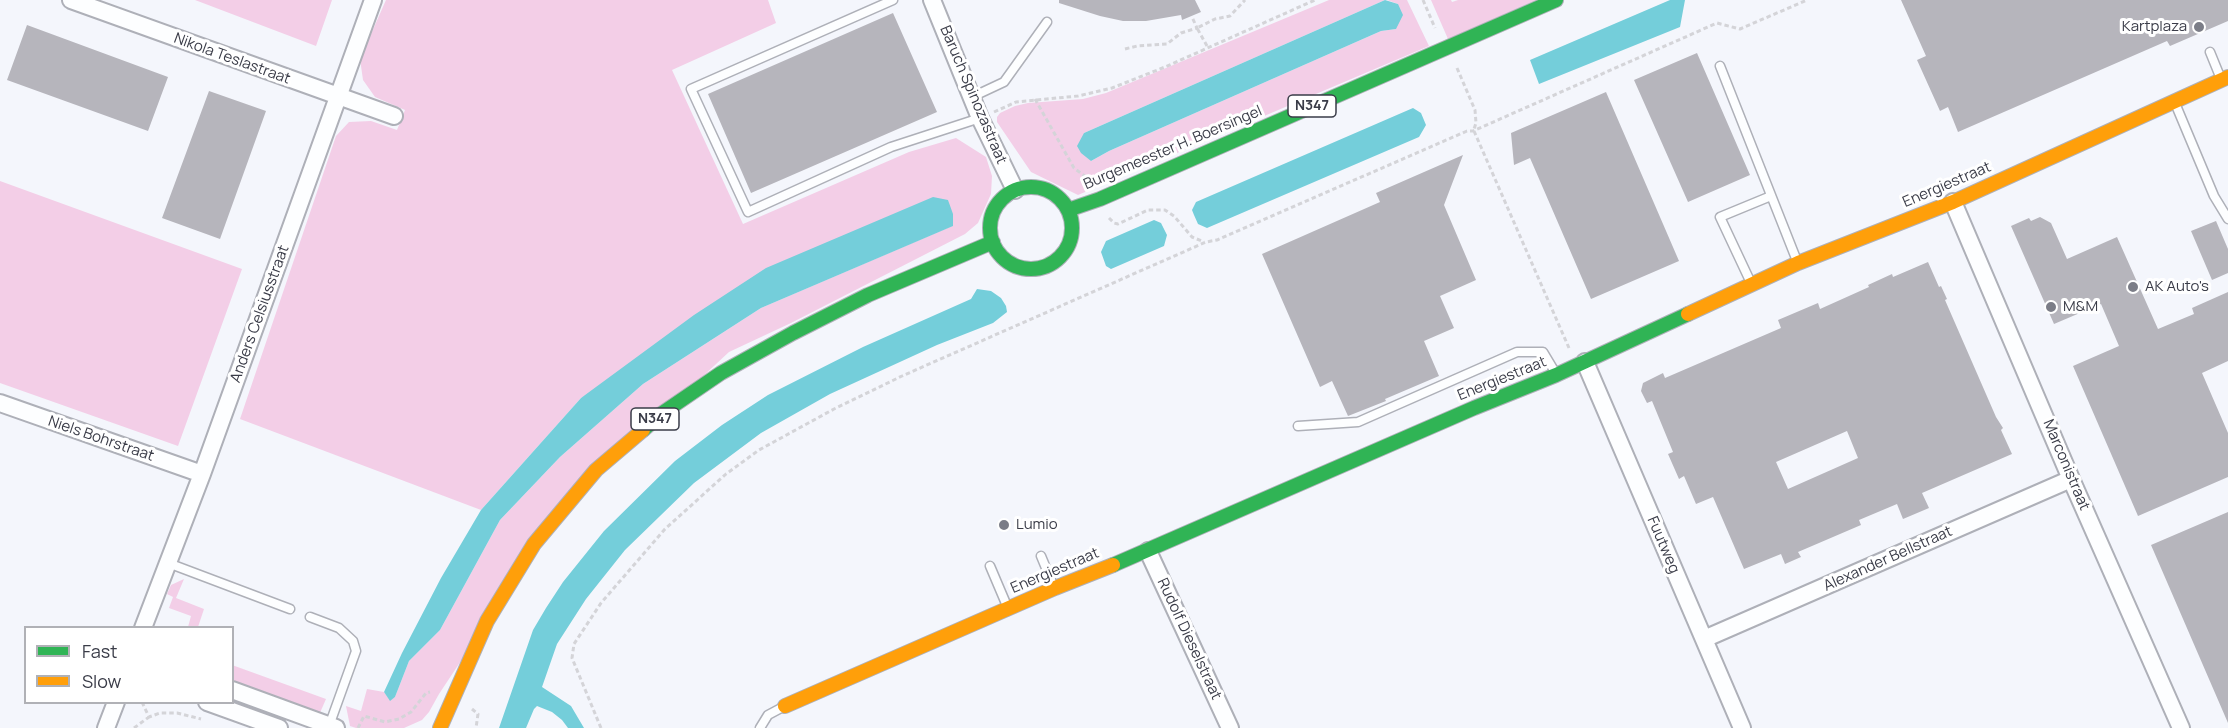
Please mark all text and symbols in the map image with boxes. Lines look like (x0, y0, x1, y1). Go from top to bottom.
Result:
place label: Kartplaza (2122, 18, 2187, 36)
marker: Kartplaza (2192, 20, 2206, 34)
street label: Baruch Spinozastraat (936, 23, 1010, 167)
street label: Nikola Teslastraat (171, 30, 293, 88)
road number: N347 (1288, 95, 1336, 117)
street label: Burgemeester H. Boersingel (1081, 102, 1265, 194)
street label: Energiestraat (1900, 158, 1994, 212)
street label: Anders Celsiusstraat (227, 243, 293, 385)
place label: AK Auto's (2145, 278, 2209, 296)
marker: AK Auto's (2126, 280, 2140, 294)
place label: M&M (2063, 298, 2098, 316)
marker: M&M (2044, 300, 2058, 314)
street label: Energiestraat (1455, 353, 1549, 405)
road number: N347 (631, 408, 679, 430)
street label: Niels Bohrstraat (46, 412, 156, 466)
street label: Marconistraat (2039, 417, 2093, 513)
street label: Fuutweg (1643, 514, 1683, 576)
place label: Lumio (1016, 516, 1058, 534)
marker: Lumio (997, 518, 1011, 532)
street label: Alexander Bellstraat (1821, 523, 1955, 595)
street label: Energiestraat (1008, 544, 1102, 598)
street label: Rudolf Dieselstraat (1153, 575, 1225, 703)
legend (24, 626, 234, 704)
text: Fast (82, 639, 117, 663)
text: Slow (82, 669, 121, 693)

